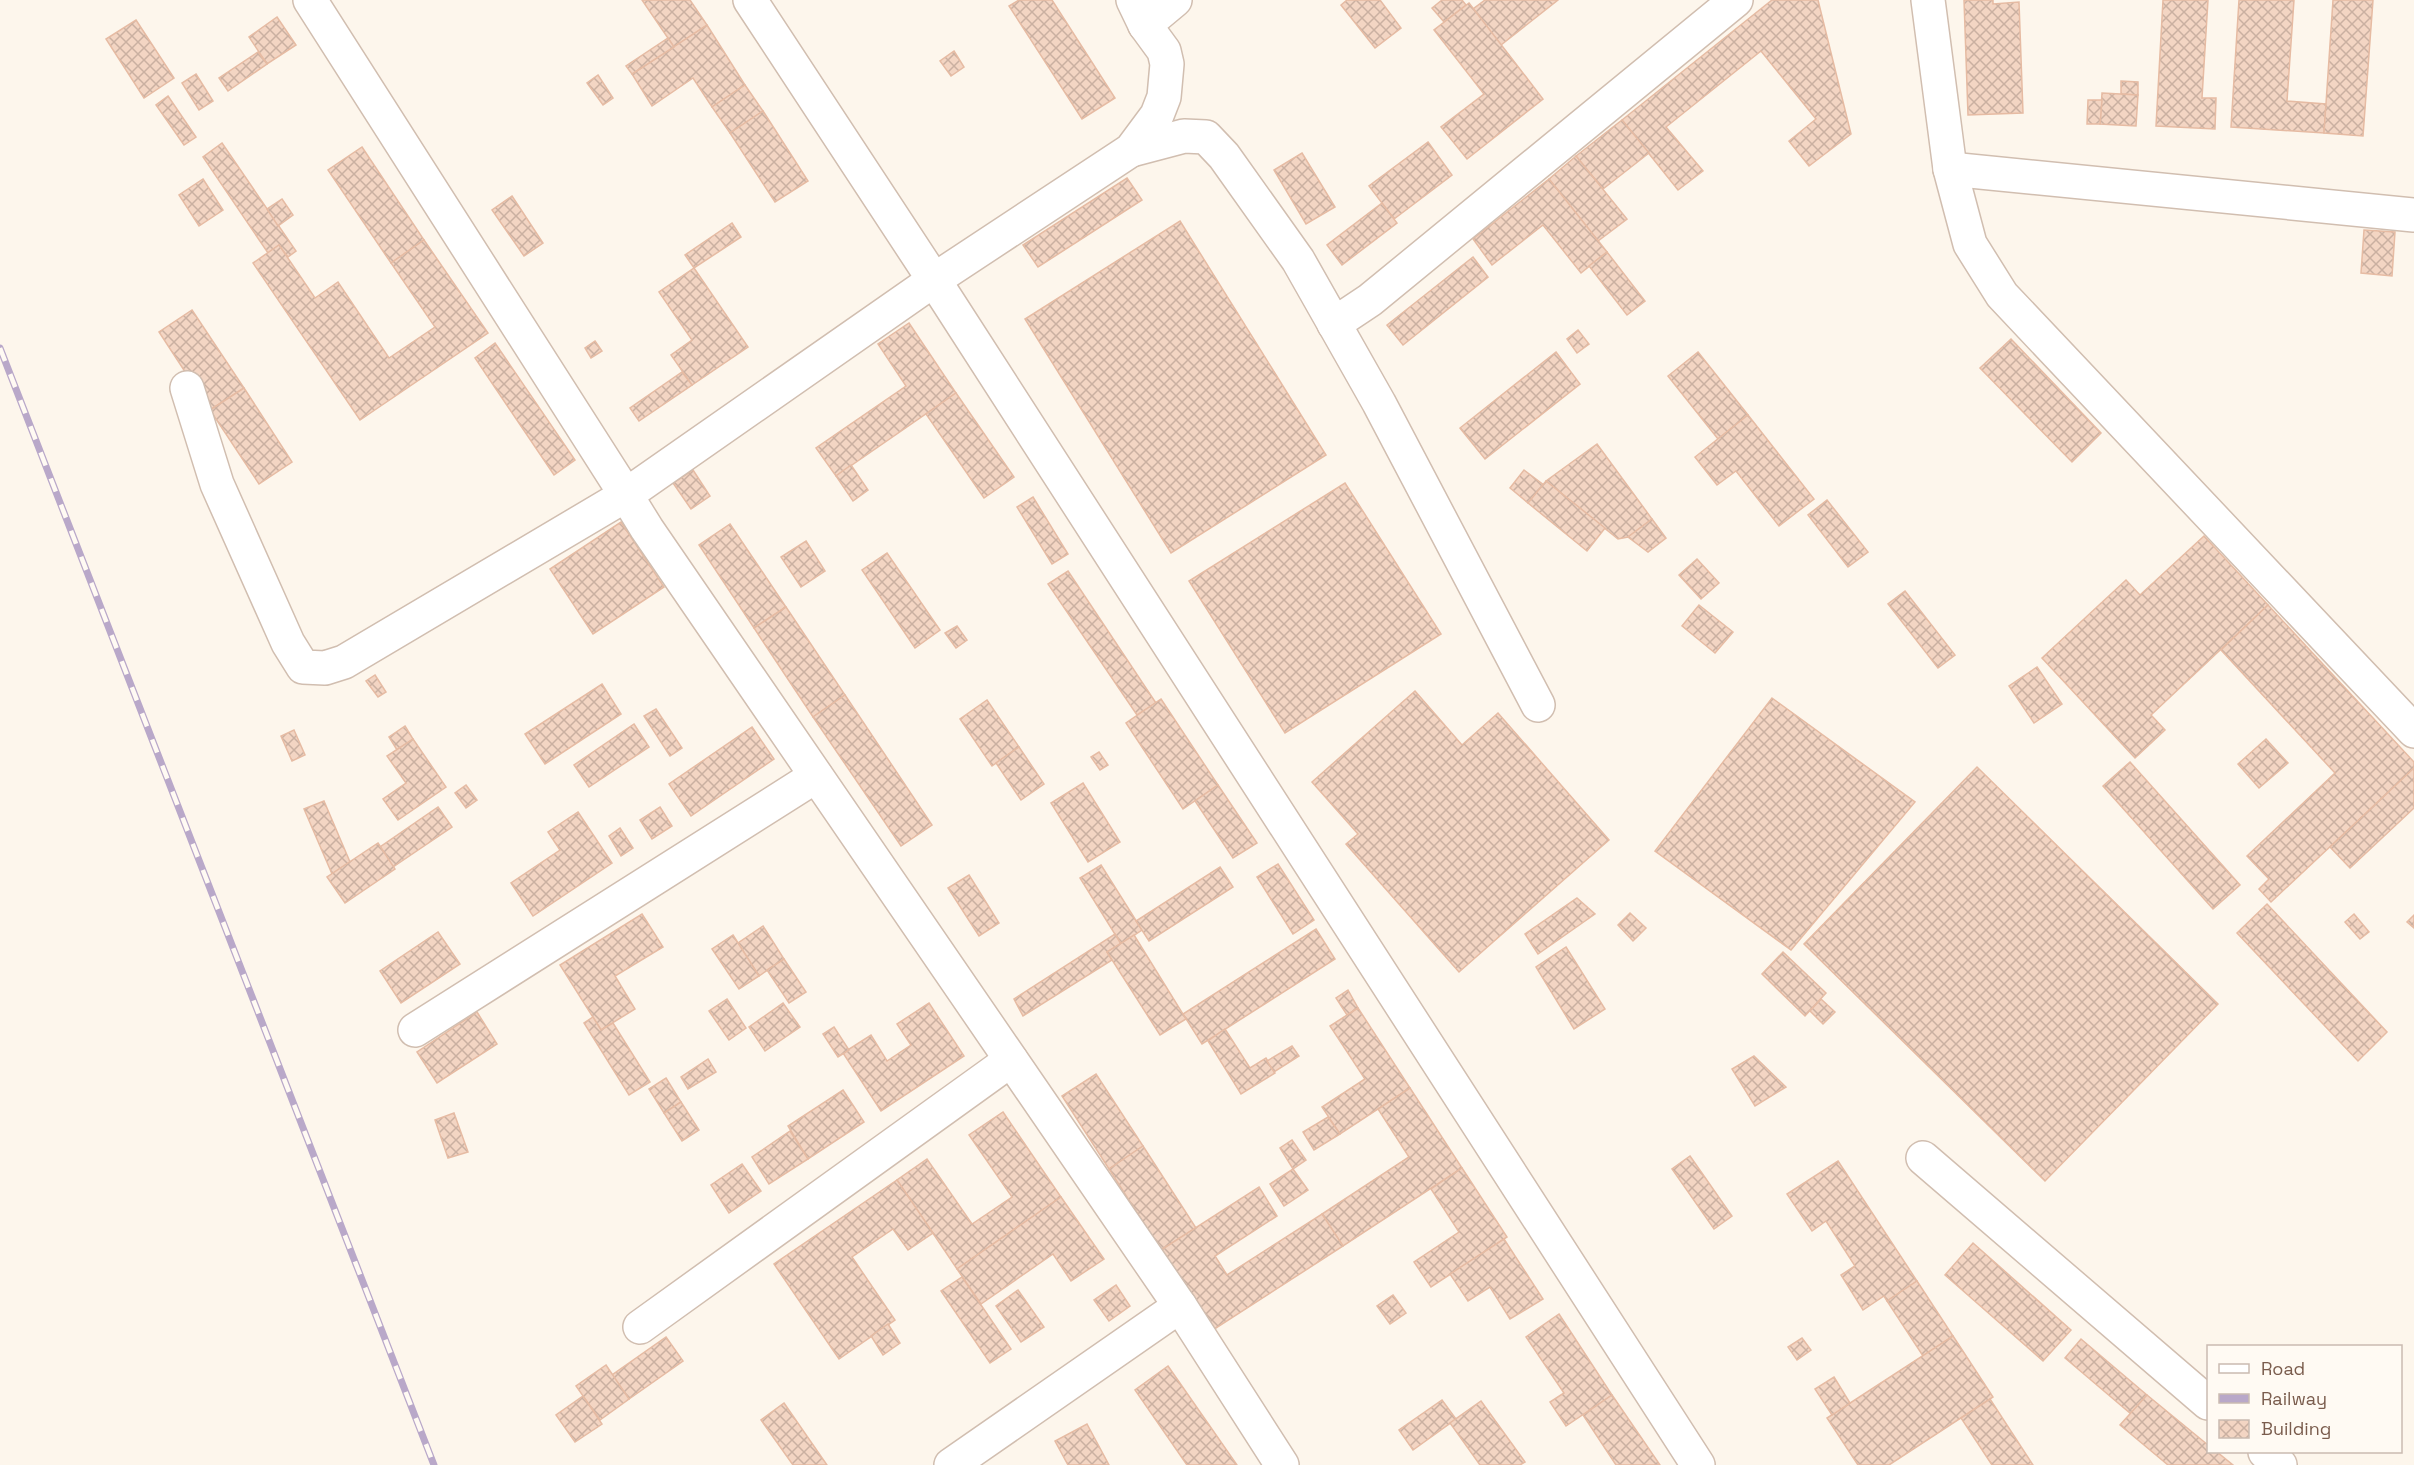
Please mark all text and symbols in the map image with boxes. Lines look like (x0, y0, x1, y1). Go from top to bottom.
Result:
legend (2207, 1345, 2402, 1453)
text: Road (2261, 1357, 2305, 1380)
text: Railway (2261, 1387, 2327, 1410)
text: Building (2261, 1417, 2331, 1440)

